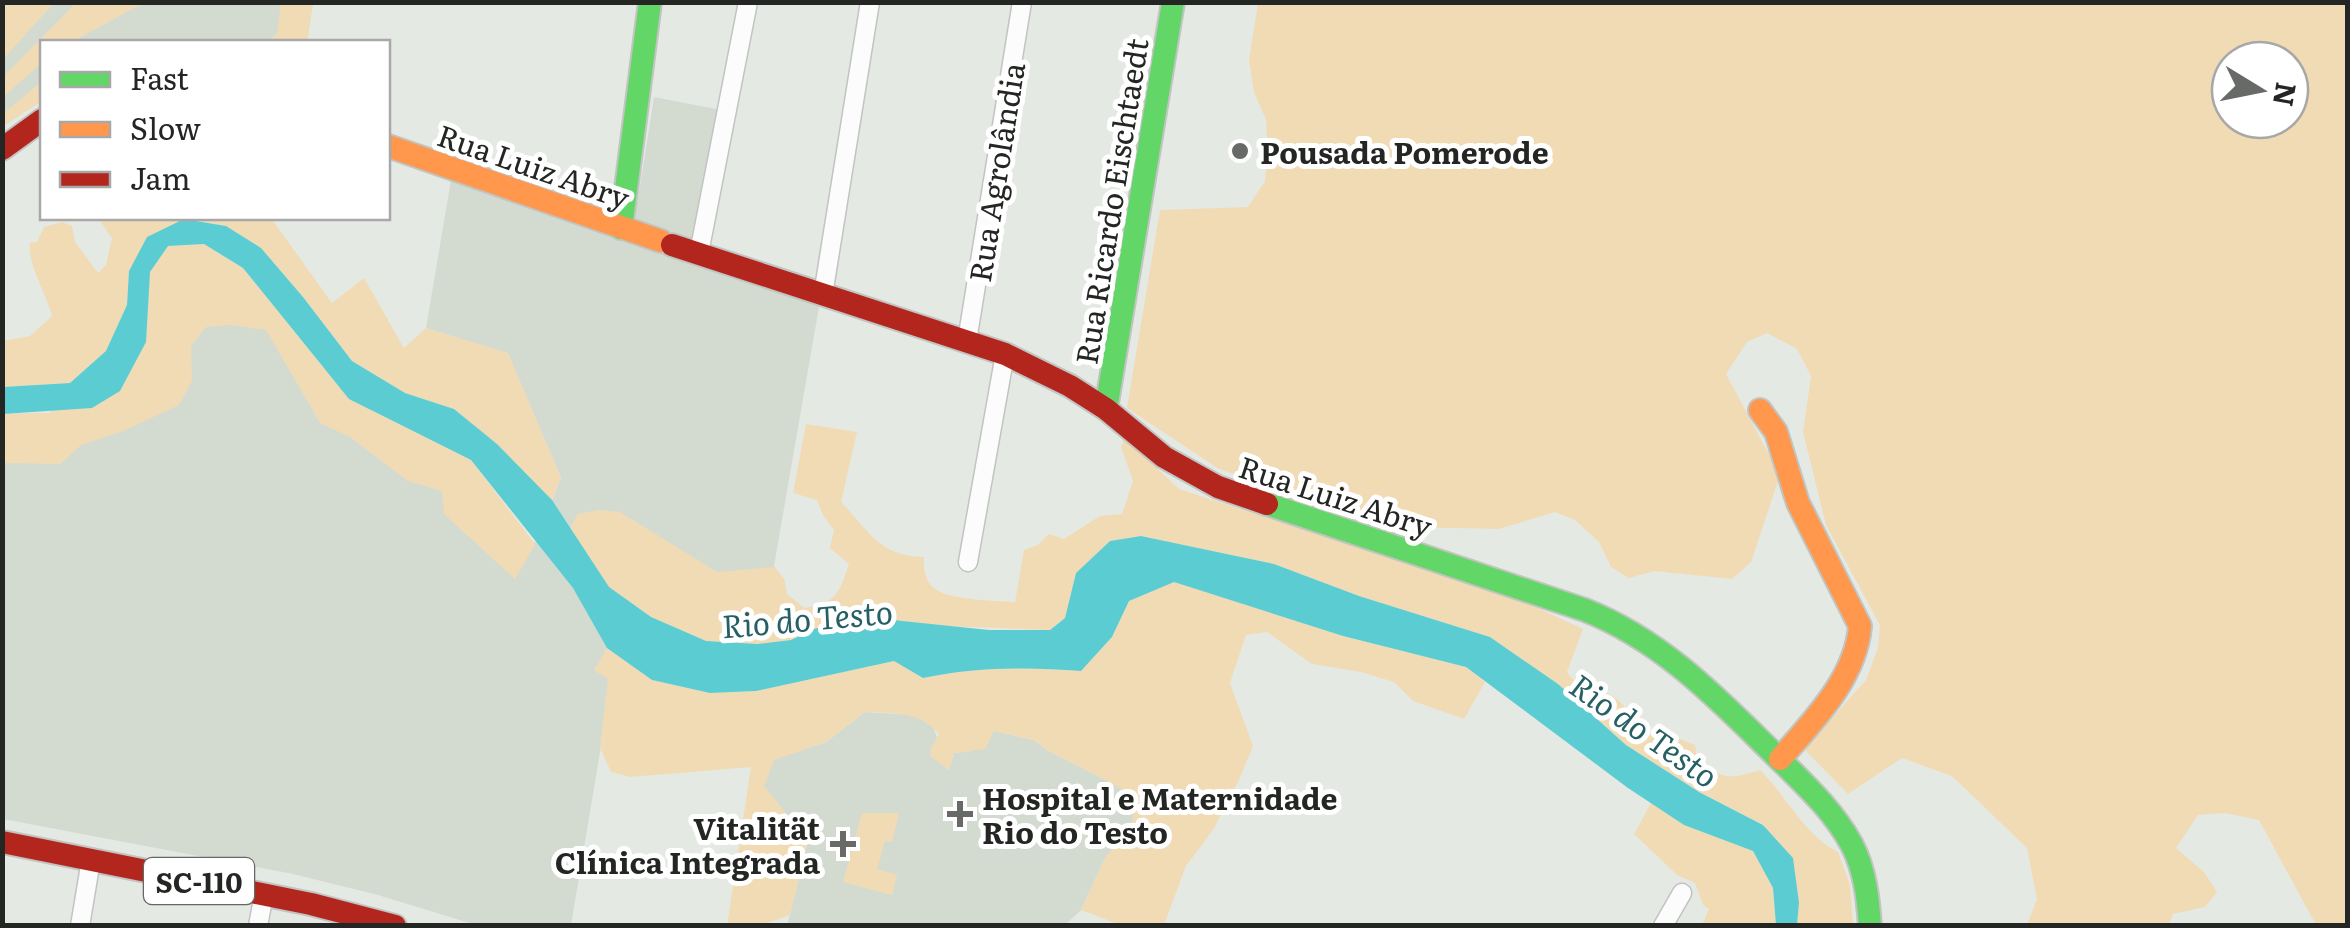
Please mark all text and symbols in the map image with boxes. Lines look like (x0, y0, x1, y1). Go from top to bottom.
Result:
street label: Rua Ricardo Eischtaedt (1062, 35, 1158, 367)
legend (40, 40, 390, 220)
north arrow (2210, 40, 2310, 140)
text: Fast (130, 55, 189, 99)
street label: Rua Agrolândia (956, 58, 1034, 285)
text: N (2264, 79, 2309, 110)
text: Slow (130, 105, 201, 149)
street label: Rua Luiz Abry (432, 112, 637, 219)
place label: Pousada Pomerode (1260, 129, 1549, 173)
marker: Pousada Pomerode (1229, 140, 1251, 162)
text: Jam (130, 155, 190, 199)
street label: Rua Luiz Abry (1234, 443, 1439, 547)
water label: Rio do Testo (720, 586, 894, 648)
water label: Rio do Testo (1561, 660, 1729, 798)
place label: Hospital e Maternidade Rio do Testo (982, 775, 1337, 853)
marker: Hospital e Maternidade Rio do Testo (947, 801, 973, 827)
place label: Vitalität Clínica Integrada (555, 805, 821, 883)
marker: Vitalität Clínica Integrada (830, 831, 856, 857)
road number: SC-110 (144, 858, 254, 904)

